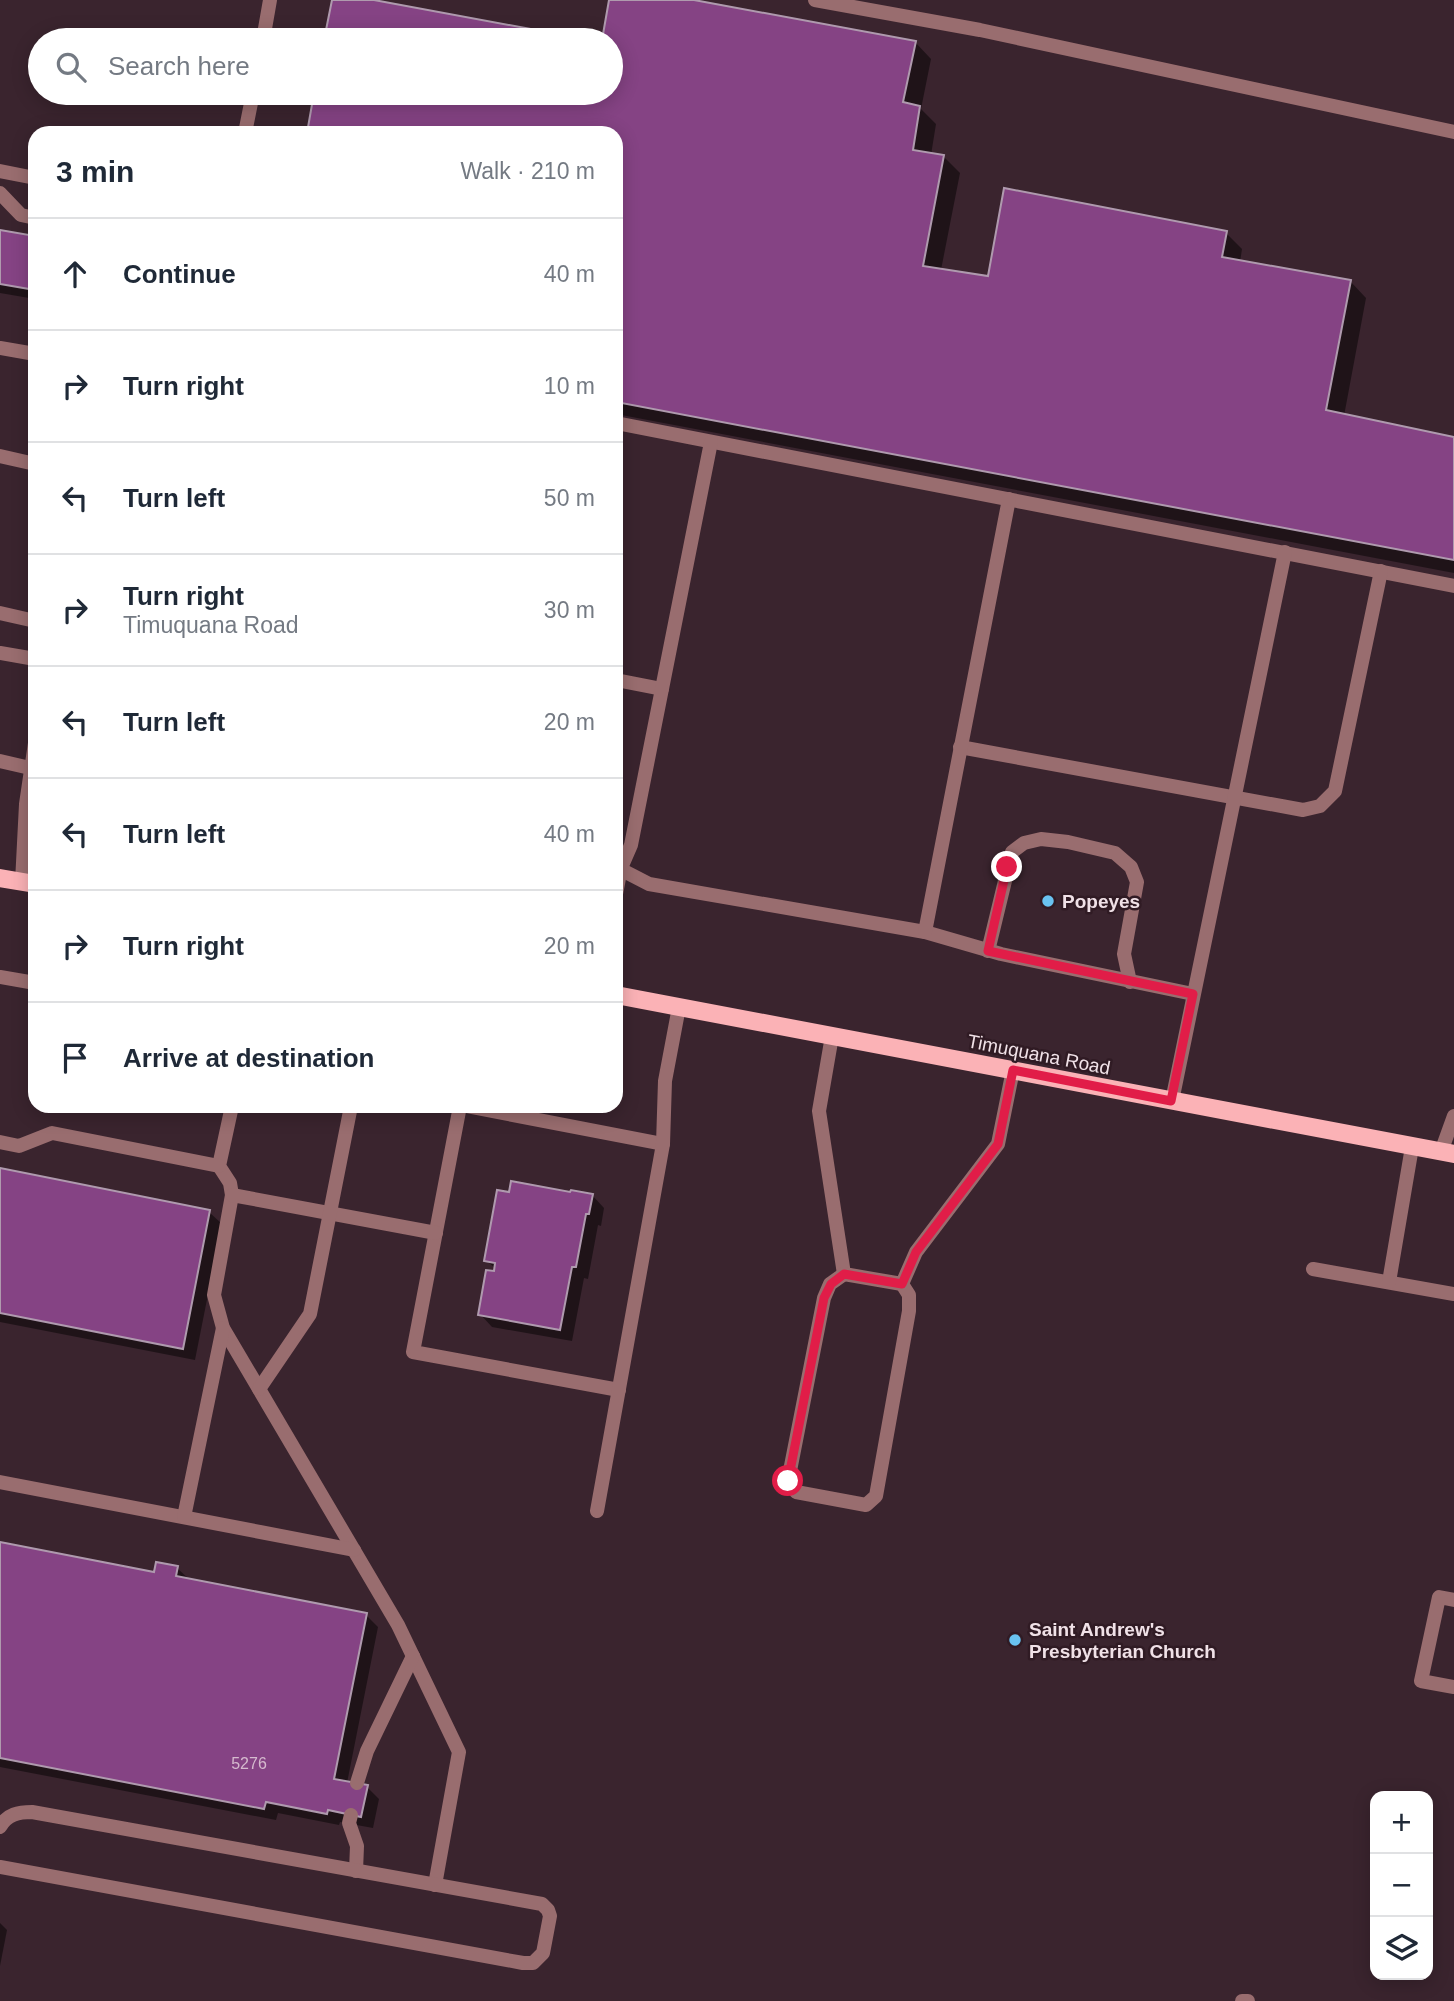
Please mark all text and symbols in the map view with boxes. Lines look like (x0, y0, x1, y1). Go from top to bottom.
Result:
search box (28, 28, 623, 105)
icon: search (52, 48, 90, 86)
text: Search here (108, 51, 250, 81)
text: 3 min (56, 155, 134, 188)
text: Walk · 210 m (460, 158, 595, 184)
icon: ahead (56, 255, 94, 293)
text: Continue (123, 259, 236, 289)
text: 40 m (544, 261, 595, 287)
icon: right (56, 367, 94, 405)
text: Turn right (123, 371, 244, 401)
text: 10 m (544, 373, 595, 399)
icon: left (56, 479, 94, 517)
text: Turn left (123, 483, 225, 513)
text: 50 m (544, 485, 595, 511)
text: Turn right (123, 581, 244, 611)
icon: right (56, 591, 94, 629)
text: 30 m (544, 597, 595, 623)
text: Timuquana Road (123, 612, 299, 638)
icon: left (56, 703, 94, 741)
text: Turn left (123, 707, 225, 737)
text: 20 m (544, 709, 595, 735)
icon: left (56, 815, 94, 853)
text: Turn left (123, 819, 225, 849)
text: 40 m (544, 821, 595, 847)
route end (991, 851, 1022, 882)
place label: Popeyes (1062, 891, 1140, 912)
marker: Popeyes (1040, 893, 1056, 909)
icon: right (56, 927, 94, 965)
text: Turn right (123, 931, 244, 961)
text: 20 m (544, 933, 595, 959)
street label: Timuquana Road (966, 1030, 1112, 1079)
icon: arrive (56, 1039, 94, 1077)
text: Arrive at destination (123, 1043, 374, 1073)
route start (772, 1465, 803, 1496)
place label: Saint Andrew's Presbyterian Church (1029, 1619, 1216, 1662)
marker: Saint Andrew's Presbyterian Church (1007, 1632, 1023, 1648)
house number: 5276 (231, 1755, 267, 1772)
map controls (1370, 1791, 1433, 1980)
button: + (1370, 1791, 1433, 1854)
button: − (1370, 1854, 1433, 1917)
button: layers (1370, 1917, 1433, 1980)

